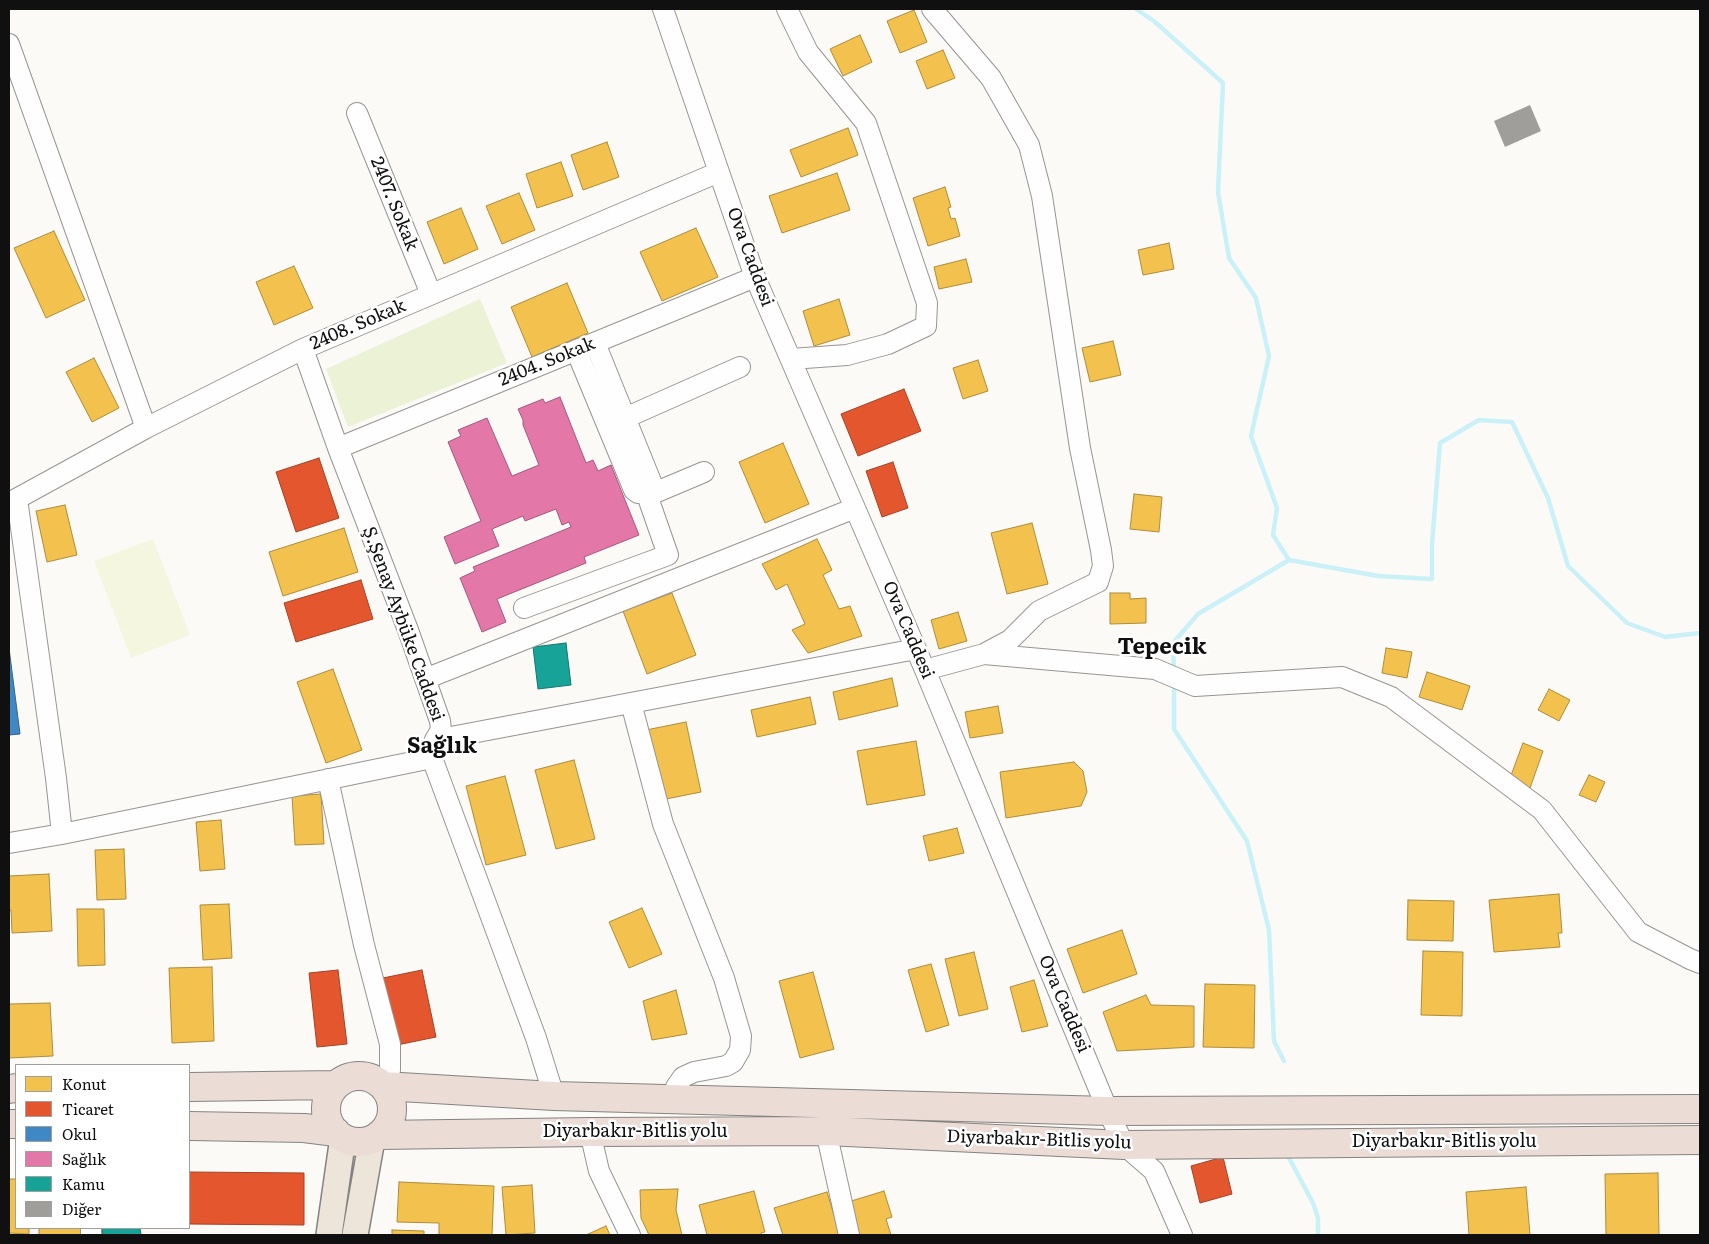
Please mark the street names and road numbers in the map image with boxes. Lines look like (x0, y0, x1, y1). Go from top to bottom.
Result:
street label: 2407. Sokak (365, 154, 423, 254)
street label: Ova Caddesi (722, 204, 778, 310)
street label: 2408. Sokak (307, 295, 409, 355)
street label: 2404. Sokak (496, 333, 598, 391)
street label: Ş.Şenay Aybüke Caddesi (358, 524, 448, 724)
street label: Ova Caddesi (878, 578, 938, 682)
street label: Ova Caddesi (1034, 952, 1094, 1056)
street label: Diyarbakır-Bitlis yolu (542, 1121, 728, 1143)
street label: Diyarbakır-Bitlis yolu (946, 1126, 1132, 1154)
street label: Diyarbakır-Bitlis yolu (1351, 1131, 1537, 1153)

